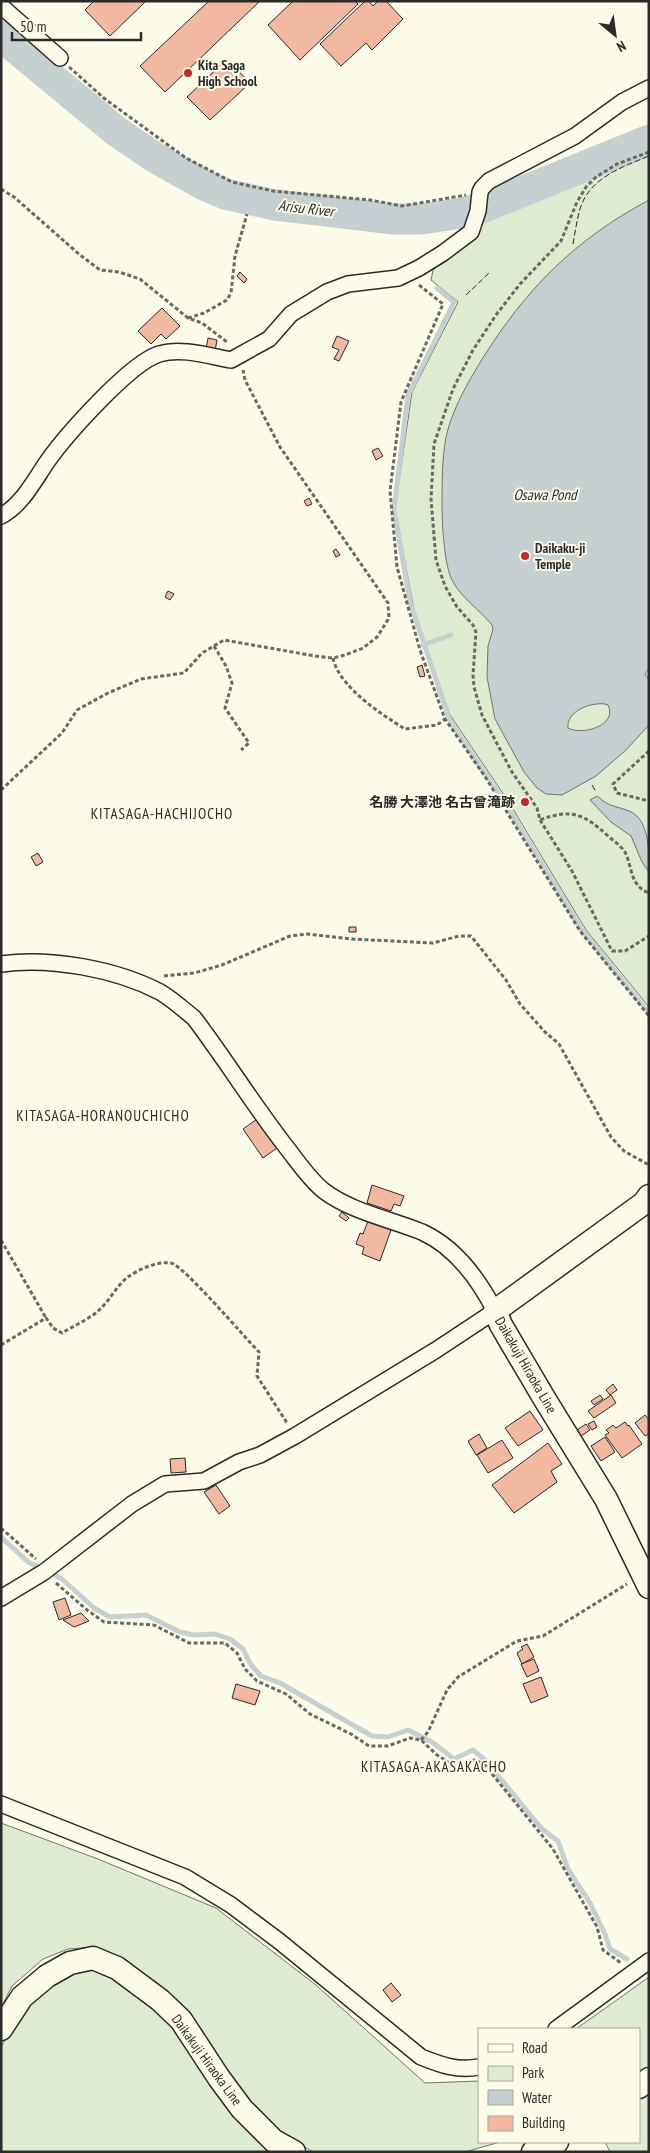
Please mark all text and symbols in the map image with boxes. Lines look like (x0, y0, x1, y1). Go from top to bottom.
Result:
scale bar (12, 10, 141, 42)
north arrow (590, 10, 640, 60)
text: 50 m (20, 17, 46, 36)
text: N (614, 37, 629, 56)
place label: Kita Saga High School (198, 56, 258, 90)
marker: Kita Saga High School (182, 67, 194, 79)
water label: Arisu River (277, 195, 337, 221)
water label: Osawa Pond (513, 485, 579, 504)
place label: Daikaku-ji Temple (535, 539, 585, 573)
marker: Daikaku-ji Temple (519, 550, 531, 562)
place label: 名勝 大澤池 名古曾滝跡 (369, 793, 515, 811)
marker: 名勝 大澤池 名古曾滝跡 (519, 796, 531, 808)
district label: KITASAGA-HACHIJOCHO (91, 804, 233, 823)
district label: KITASAGA-HORANOUCHICHO (16, 1106, 190, 1125)
street label: Daikakuji Hiraoka Line (491, 1314, 561, 1417)
district label: KITASAGA-AKASAKACHO (361, 1757, 507, 1776)
street label: Daikakuji Hiraoka Line (168, 2011, 246, 2109)
legend (478, 2028, 640, 2143)
text: Road (522, 2038, 548, 2057)
text: Park (522, 2063, 544, 2082)
text: Water (522, 2088, 553, 2107)
text: Building (522, 2113, 565, 2132)

